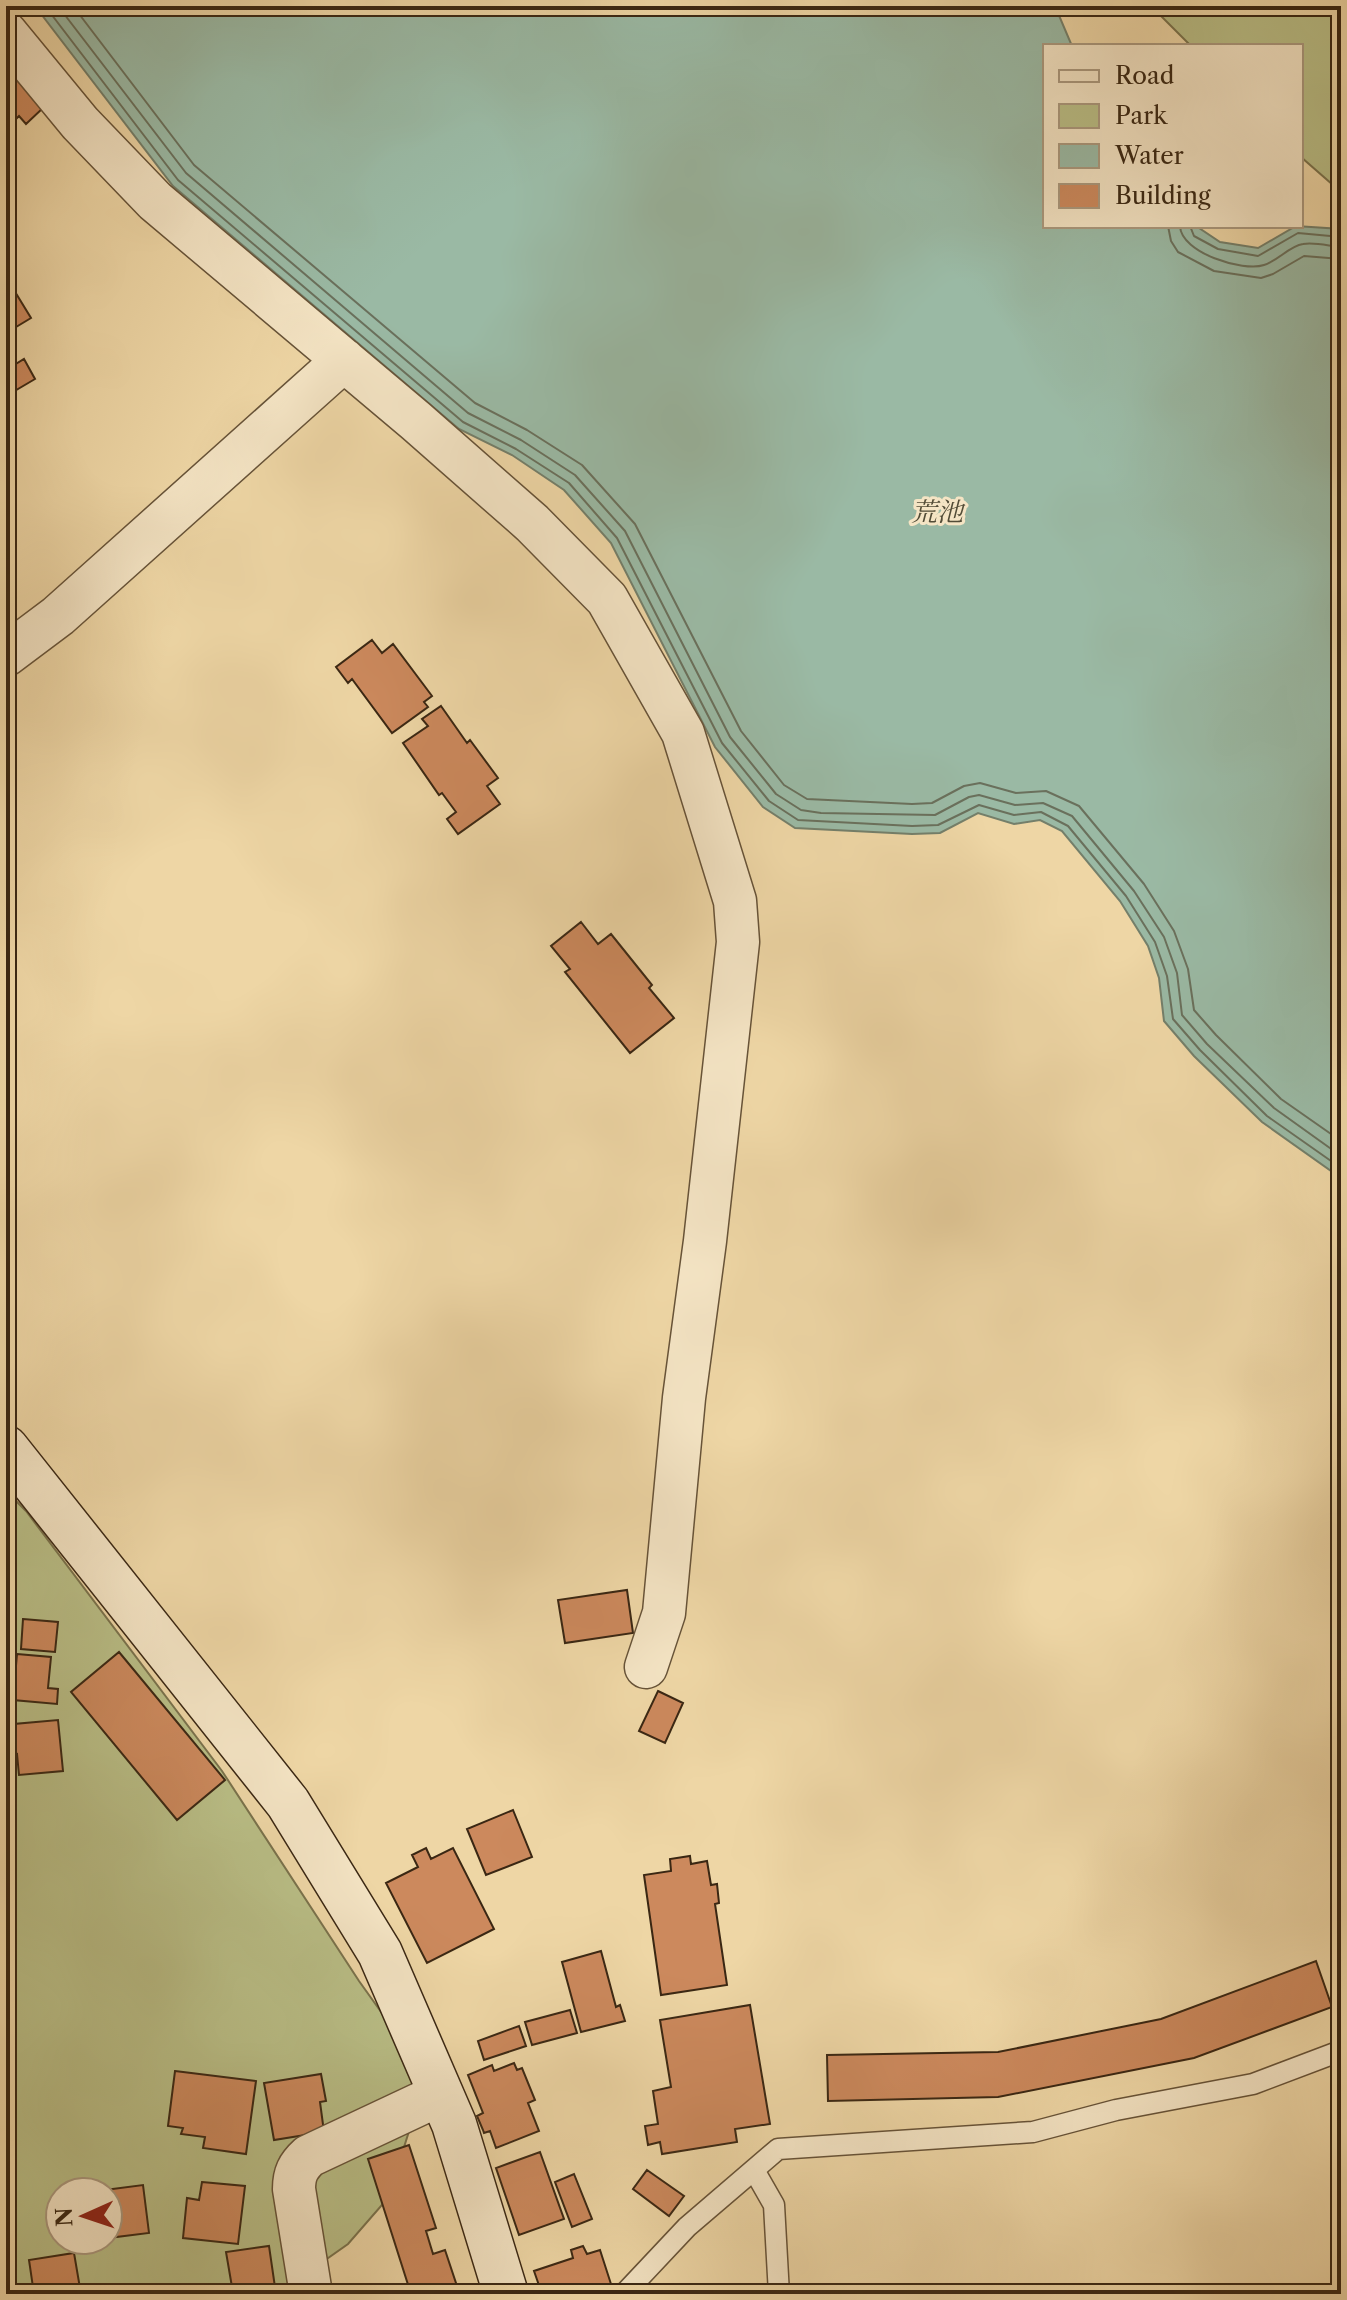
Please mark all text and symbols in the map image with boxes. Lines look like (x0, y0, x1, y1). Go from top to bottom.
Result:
legend (1043, 44, 1303, 228)
text: Road (1115, 61, 1175, 90)
text: Park (1115, 101, 1168, 130)
text: Water (1114, 141, 1184, 170)
text: Building (1115, 181, 1211, 210)
water label: 荒池 (911, 496, 966, 528)
north arrow (44, 2176, 124, 2256)
text: N (51, 2207, 79, 2227)

